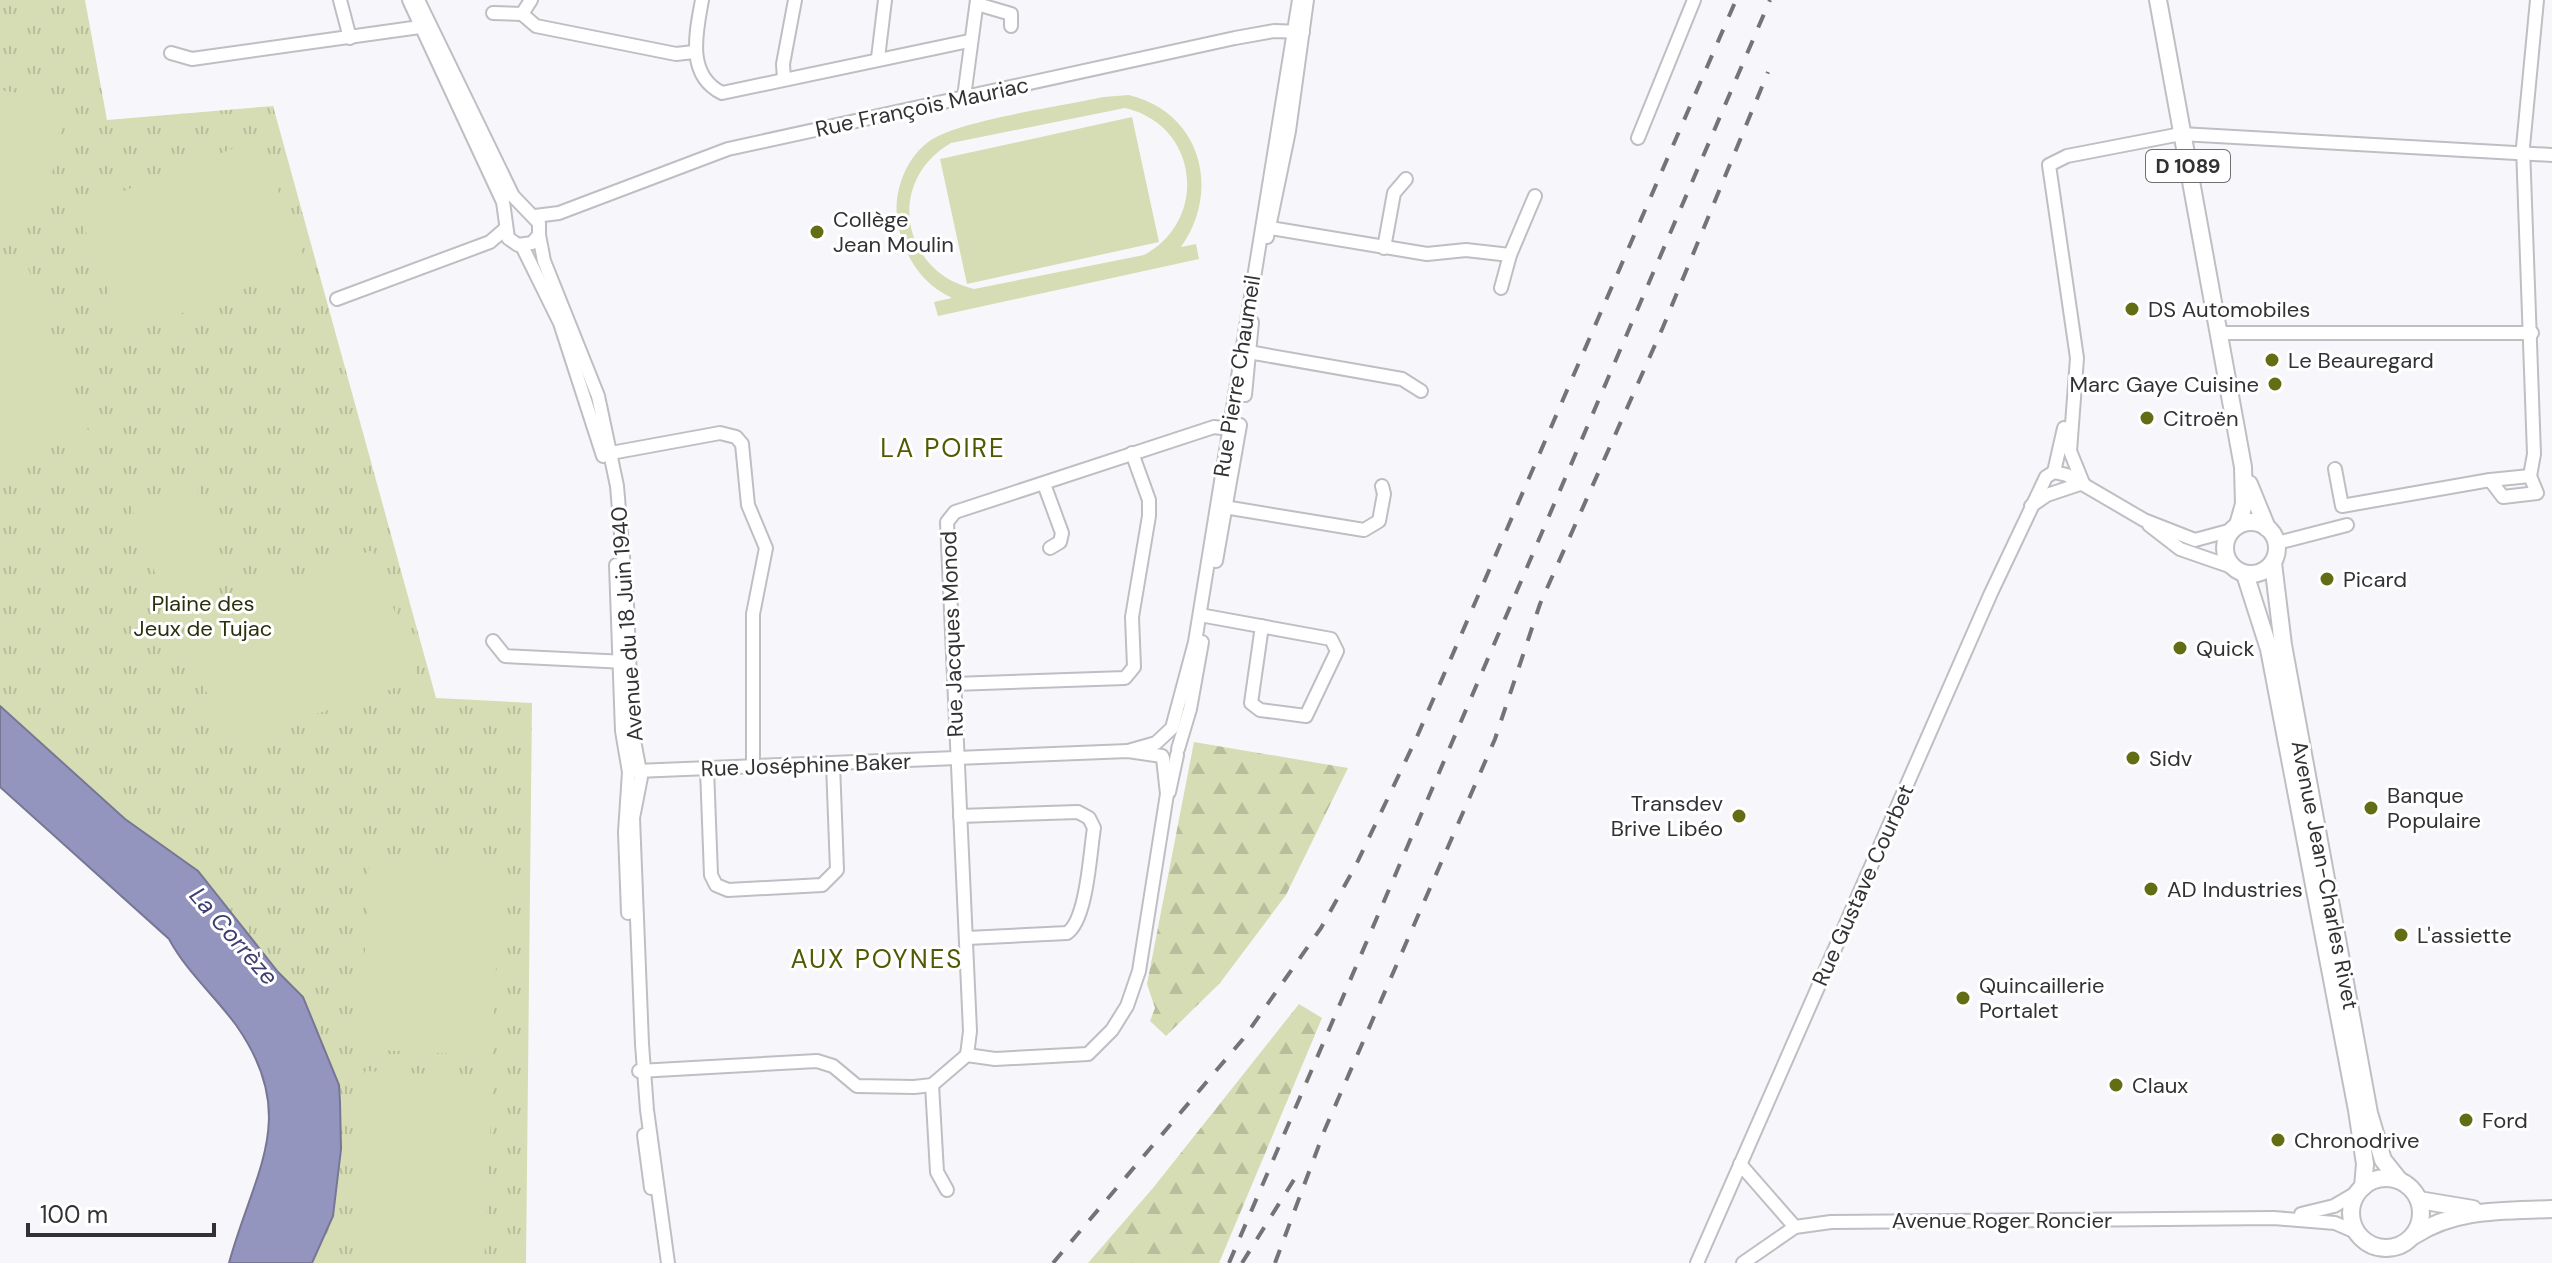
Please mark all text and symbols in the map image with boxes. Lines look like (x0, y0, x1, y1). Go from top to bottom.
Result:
street label: Rue François Mauriac (813, 70, 1031, 144)
road number: D 1089 (2146, 150, 2230, 182)
place label: Collège Jean Moulin (833, 205, 954, 259)
marker: Collège Jean Moulin (808, 223, 826, 241)
street label: Rue Pierre Chaumeil (1207, 273, 1267, 479)
place label: DS Automobiles (2148, 295, 2310, 324)
marker: DS Automobiles (2123, 300, 2141, 318)
place label: Le Beauregard (2288, 346, 2434, 375)
marker: Le Beauregard (2263, 351, 2281, 369)
place label: Marc Gaye Cuisine (2069, 370, 2259, 399)
marker: Marc Gaye Cuisine (2266, 375, 2284, 393)
place label: Citroën (2163, 404, 2239, 433)
marker: Citroën (2138, 409, 2156, 427)
district label: LA POIRE (880, 431, 1006, 465)
street label: Avenue du 18 Juin 1940 (604, 506, 650, 742)
street label: Rue Jacques Monod (934, 530, 970, 738)
place label: Picard (2343, 565, 2407, 594)
marker: Picard (2318, 570, 2336, 588)
park label: Plaine des Jeux de Tujac (134, 589, 272, 643)
place label: Quick (2196, 634, 2255, 663)
marker: Quick (2171, 639, 2189, 657)
street label: Avenue Jean-Charles Rivet (2285, 738, 2365, 1012)
place label: Sidv (2149, 744, 2193, 773)
street label: Rue Joséphine Baker (700, 747, 912, 783)
marker: Sidv (2124, 749, 2142, 767)
street label: Rue Gustave Courbet (1806, 780, 1920, 990)
place label: Banque Populaire (2387, 781, 2481, 835)
place label: Transdev Brive Libéo (1611, 789, 1723, 843)
marker: Banque Populaire (2362, 799, 2380, 817)
marker: Transdev Brive Libéo (1730, 807, 1748, 825)
place label: AD Industries (2167, 875, 2303, 904)
water label: La Corrèze (183, 880, 285, 992)
marker: AD Industries (2142, 880, 2160, 898)
place label: L'assiette (2417, 921, 2512, 950)
marker: L'assiette (2392, 926, 2410, 944)
district label: AUX POYNES (791, 942, 963, 976)
place label: Quincaillerie Portalet (1979, 971, 2105, 1025)
marker: Quincaillerie Portalet (1954, 989, 1972, 1007)
place label: Claux (2132, 1071, 2188, 1100)
marker: Claux (2107, 1076, 2125, 1094)
place label: Ford (2482, 1106, 2528, 1135)
marker: Ford (2457, 1111, 2475, 1129)
place label: Chronodrive (2294, 1126, 2420, 1155)
marker: Chronodrive (2269, 1131, 2287, 1149)
scale bar (28, 1187, 214, 1237)
text: 100 m (40, 1199, 108, 1230)
street label: Avenue Roger Roncier (1892, 1206, 2112, 1235)

